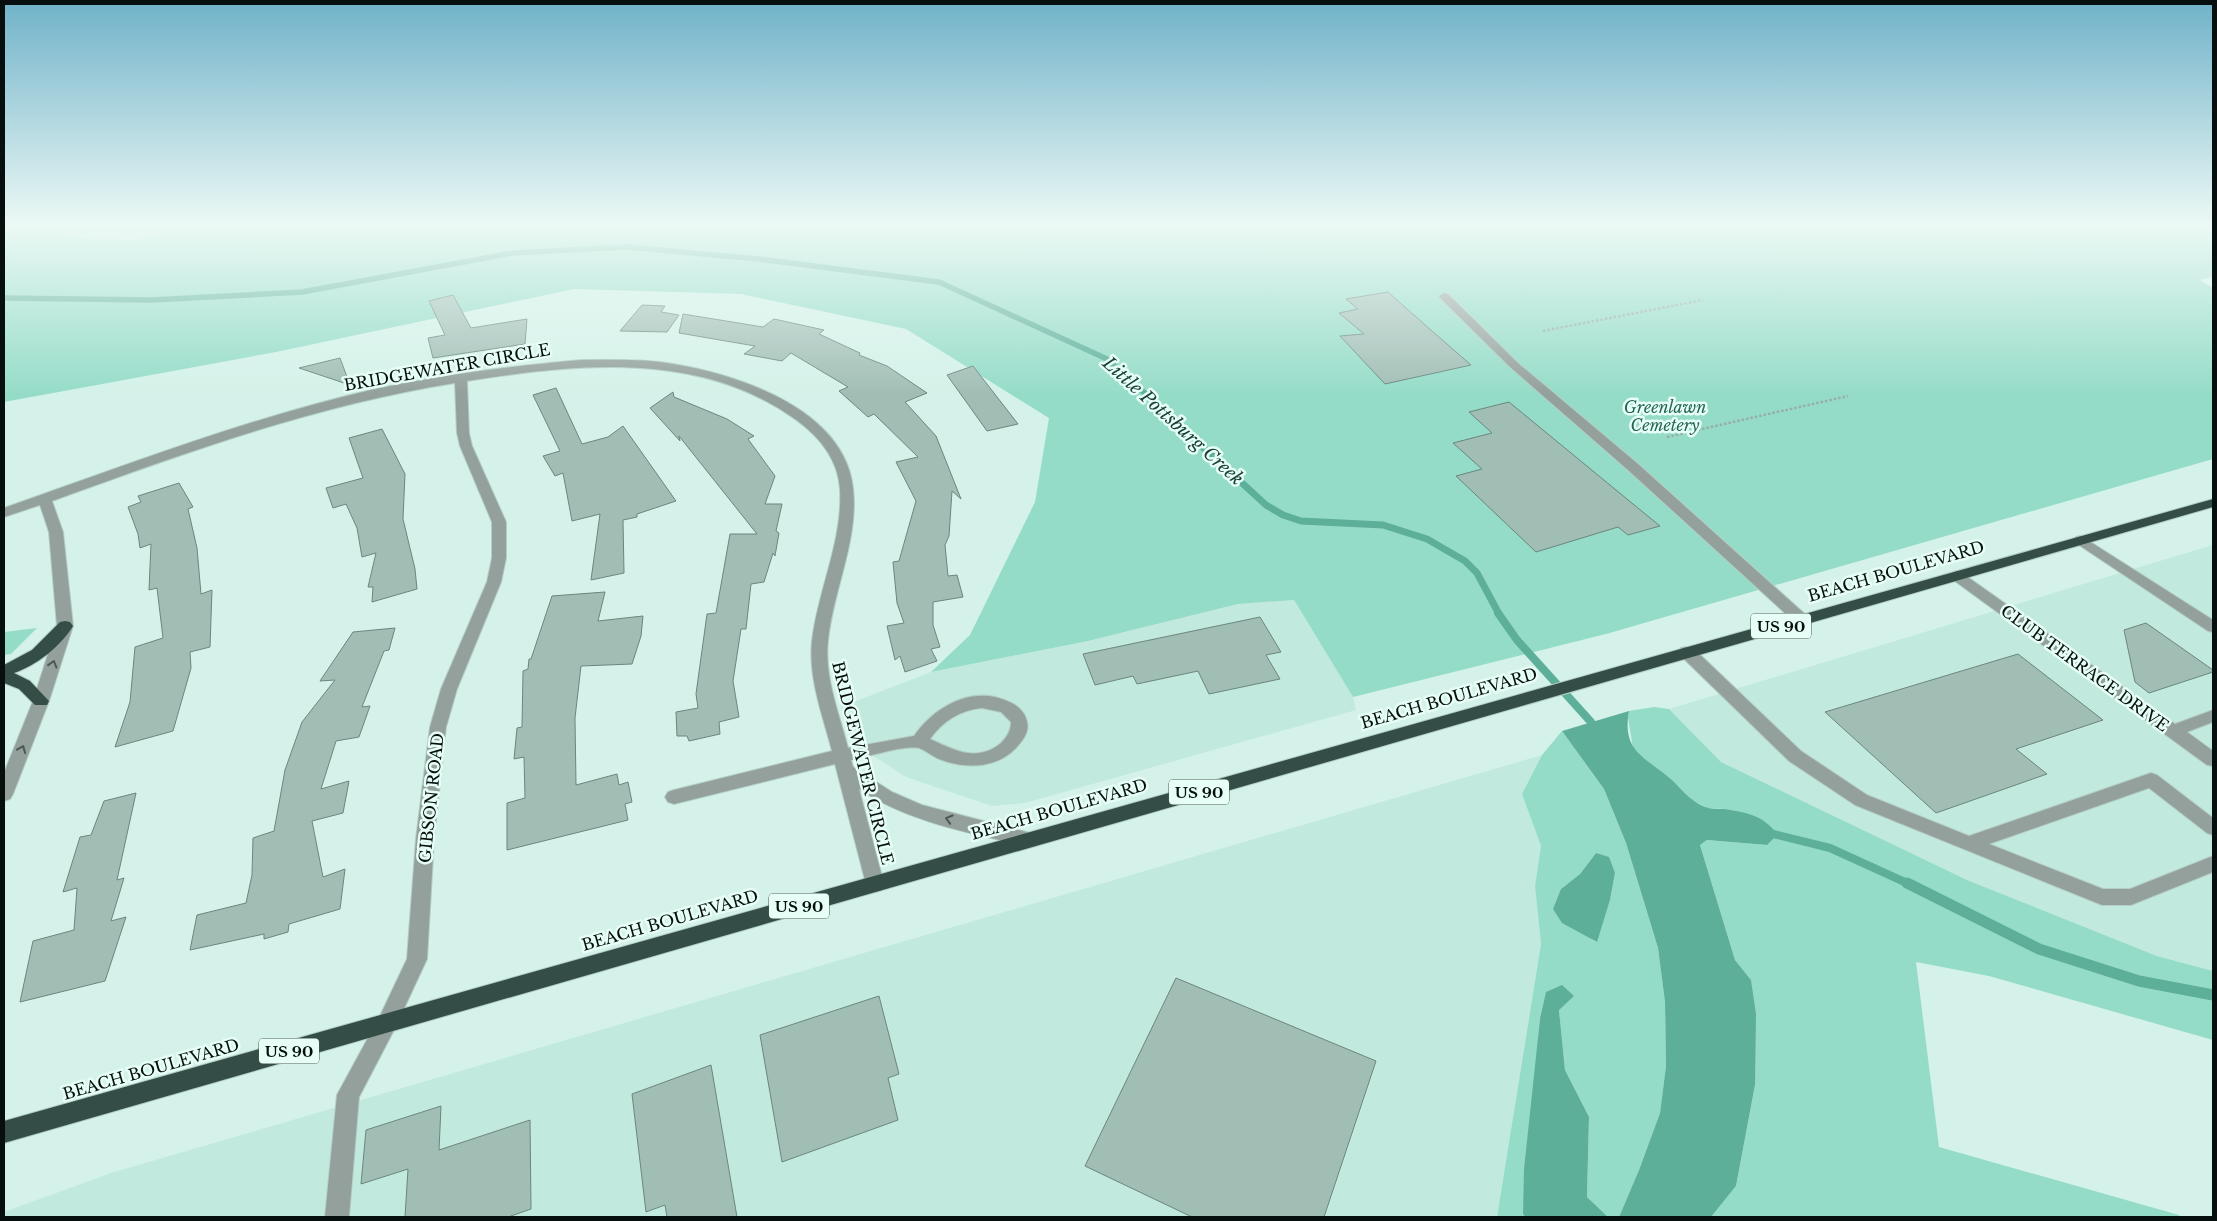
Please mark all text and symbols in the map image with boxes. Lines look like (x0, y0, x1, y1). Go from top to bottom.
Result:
street label: BRIDGEWATER CIRCLE (342, 339, 552, 395)
water label: Little Pottsburg Creek (1097, 351, 1248, 490)
park label: Greenlawn Cemetery (1624, 397, 1706, 435)
street label: BEACH BOULEVARD (1805, 536, 1987, 606)
street label: CLUB TERRACE DRIVE (1997, 600, 2173, 736)
road number: US 90 (1751, 614, 1811, 638)
street label: BRIDGEWATER CIRCLE (828, 659, 898, 867)
one-way arrow (47, 660, 57, 668)
street label: BEACH BOULEVARD (1358, 663, 1540, 733)
street label: GIBSON ROAD (414, 732, 448, 864)
one-way arrow (16, 745, 26, 754)
street label: BEACH BOULEVARD (968, 774, 1150, 844)
road number: US 90 (1169, 780, 1229, 804)
one-way arrow (945, 815, 953, 825)
street label: BEACH BOULEVARD (579, 885, 761, 955)
road number: US 90 (769, 894, 829, 918)
street label: BEACH BOULEVARD (60, 1034, 242, 1104)
road number: US 90 (259, 1038, 319, 1064)

